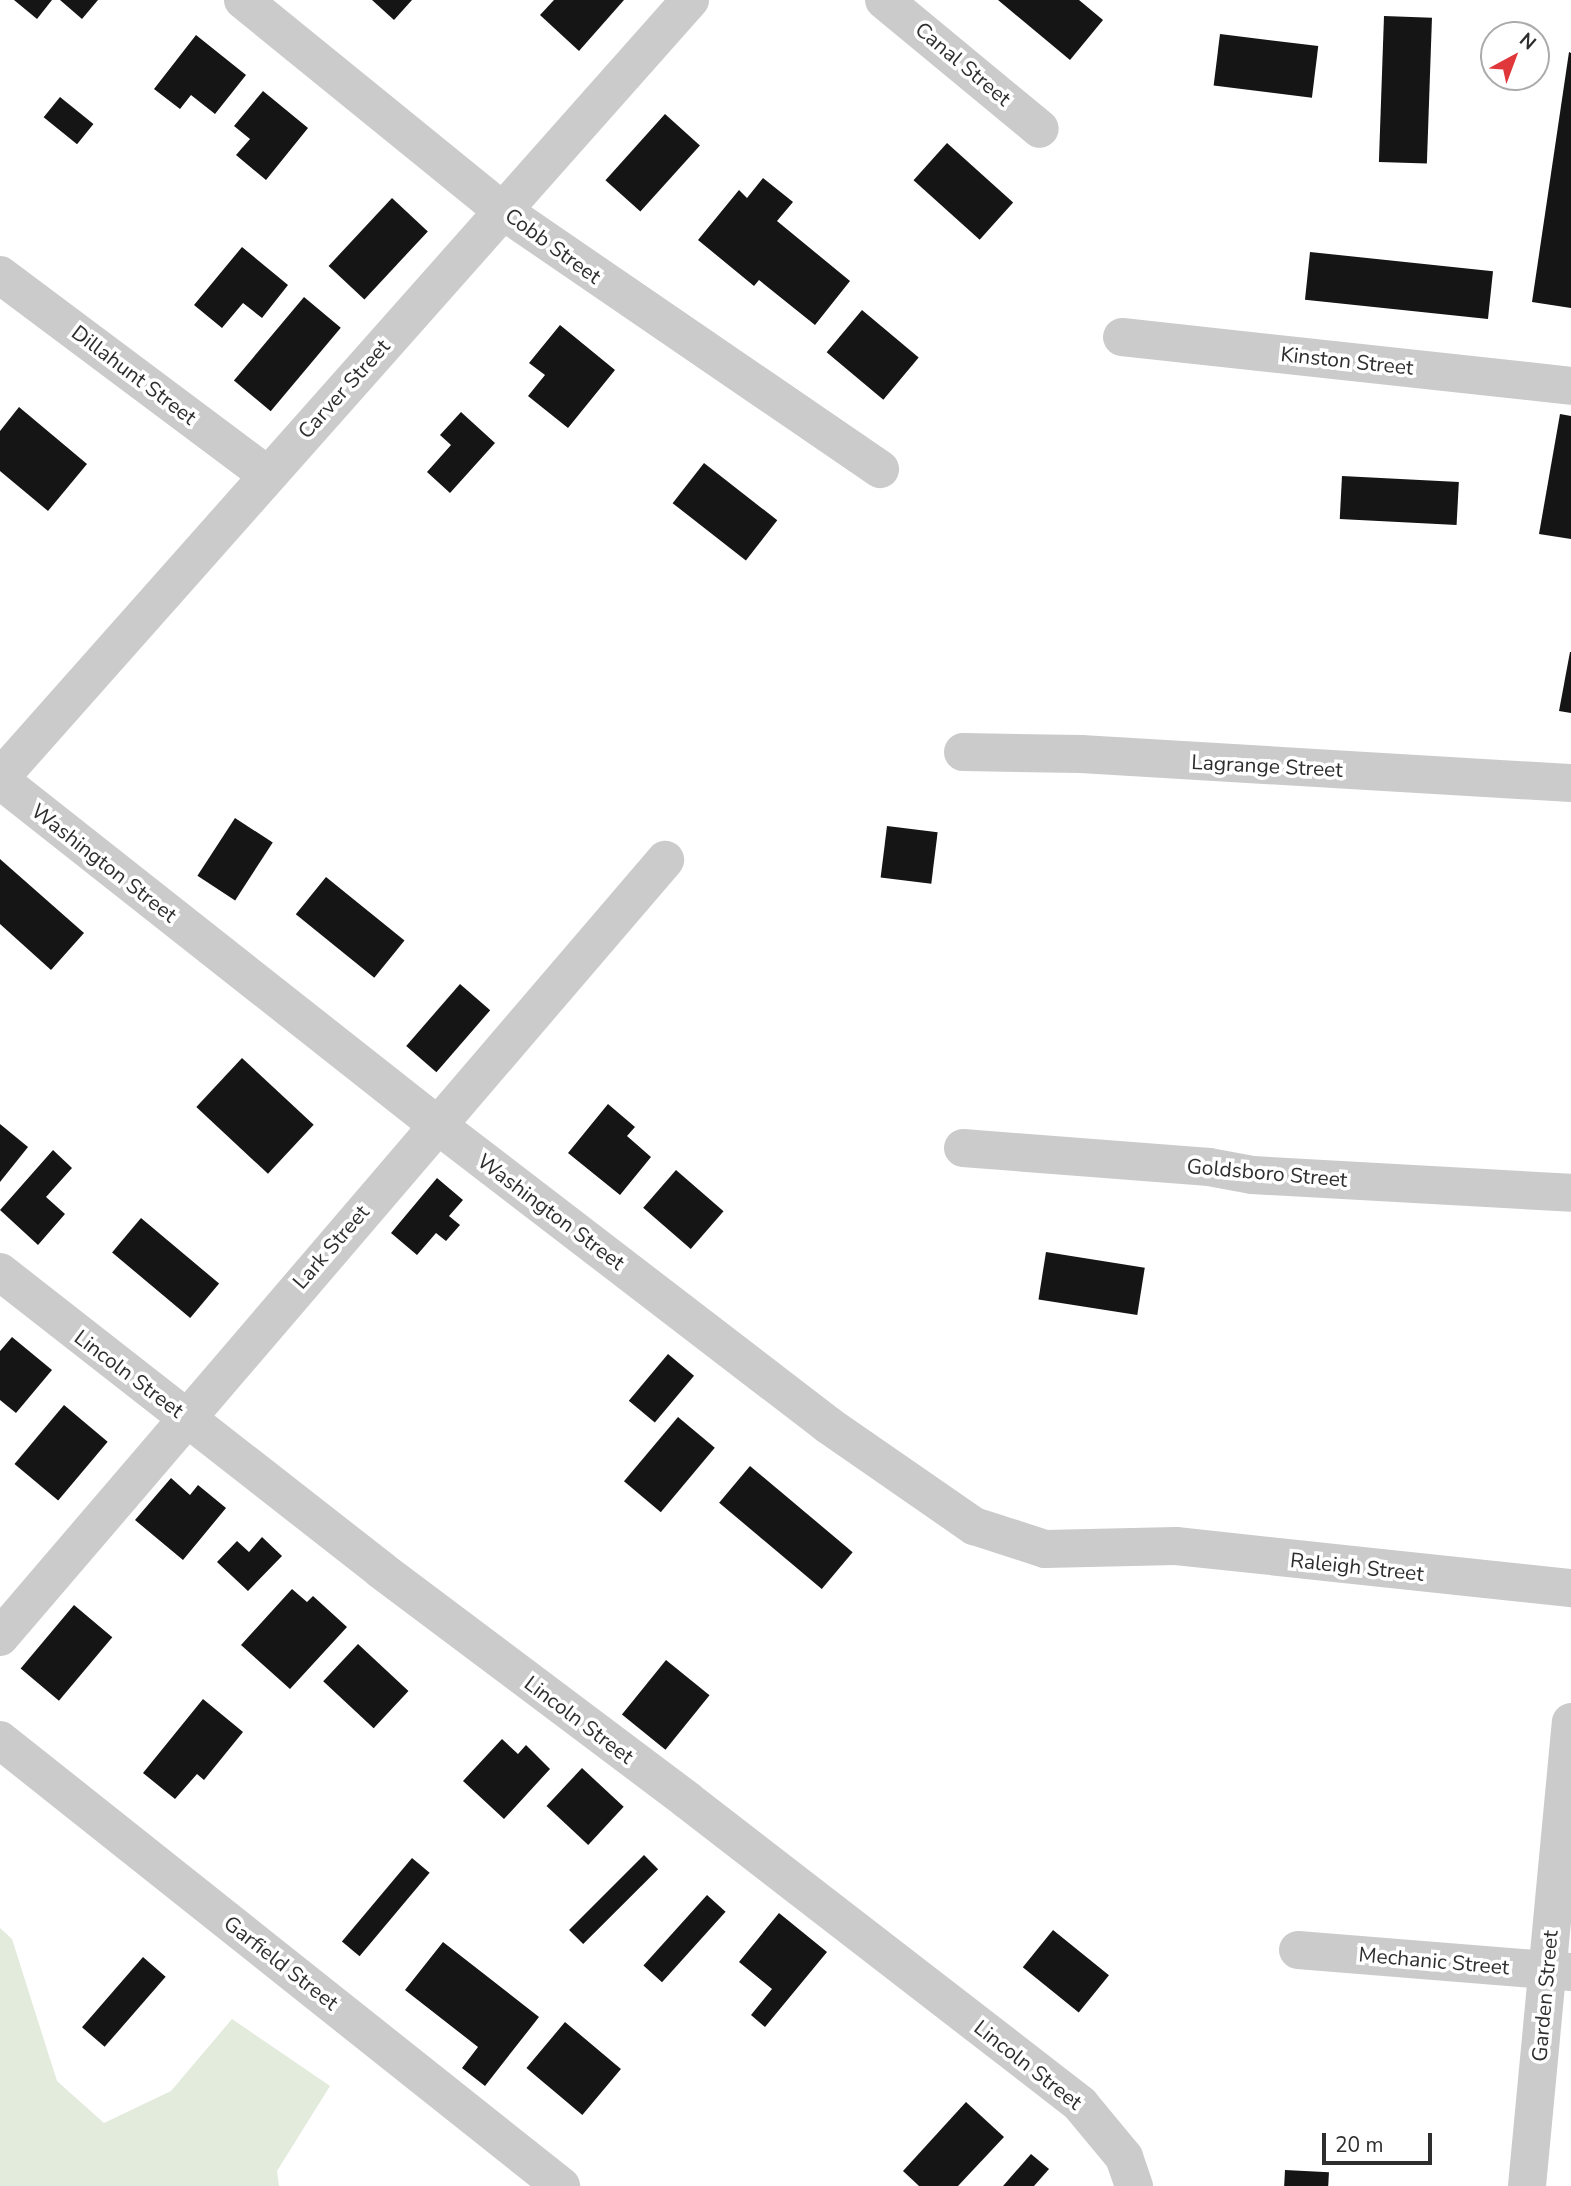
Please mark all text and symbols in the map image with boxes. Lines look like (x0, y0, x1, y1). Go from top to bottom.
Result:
street label: Canal Street (910, 17, 1016, 111)
north arrow (1480, 21, 1550, 91)
text: N (1514, 27, 1541, 56)
street label: Cobb Street (500, 203, 606, 289)
street label: Dillahunt Street (67, 320, 201, 430)
street label: Carver Street (293, 334, 395, 444)
street label: Kinston Street (1279, 341, 1415, 381)
street label: Lagrange Street (1191, 749, 1343, 783)
street label: Washington Street (26, 798, 182, 928)
street label: Washington Street (472, 1148, 630, 1276)
street label: Goldsboro Street (1186, 1153, 1348, 1193)
street label: Lark Street (288, 1200, 374, 1294)
street label: Lincoln Street (69, 1325, 189, 1423)
street label: Raleigh Street (1289, 1547, 1425, 1587)
street label: Lincoln Street (519, 1671, 639, 1769)
street label: Garfield Street (219, 1910, 343, 2016)
street label: Garden Street (1527, 1929, 1563, 2063)
street label: Mechanic Street (1358, 1942, 1510, 1980)
street label: Lincoln Street (969, 2015, 1087, 2115)
scale bar (1326, 2120, 1436, 2164)
text: 20 m (1335, 2131, 1384, 2159)

